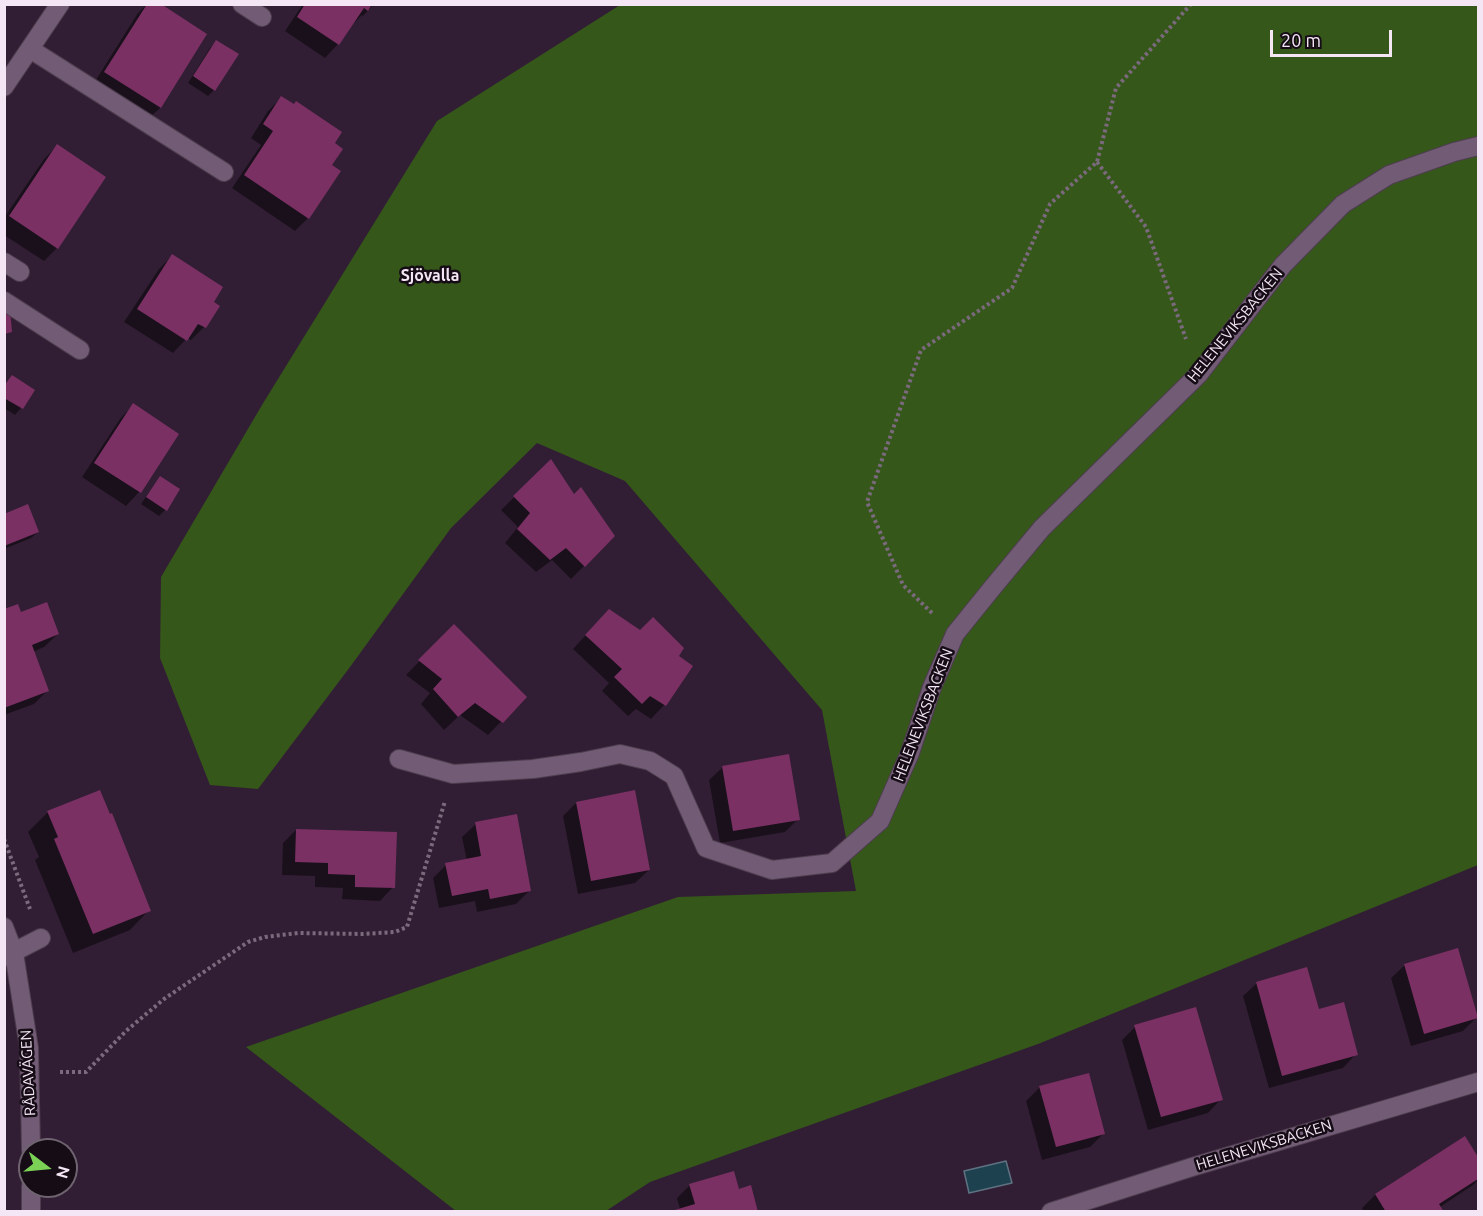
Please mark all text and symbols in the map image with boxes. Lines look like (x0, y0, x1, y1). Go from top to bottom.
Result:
scale bar (1273, 18, 1394, 56)
text: 20 m (1281, 30, 1321, 50)
street label: HELENEVIKSBACKEN (1184, 265, 1286, 385)
district label: Sjövalla (401, 266, 459, 286)
street label: HELENEVIKSBACKEN (889, 646, 957, 784)
street label: RÅDAVÄGEN (17, 1029, 39, 1117)
street label: HELENEVIKSBACKEN (1194, 1116, 1334, 1174)
north arrow (18, 1138, 78, 1198)
text: N (53, 1164, 74, 1181)

